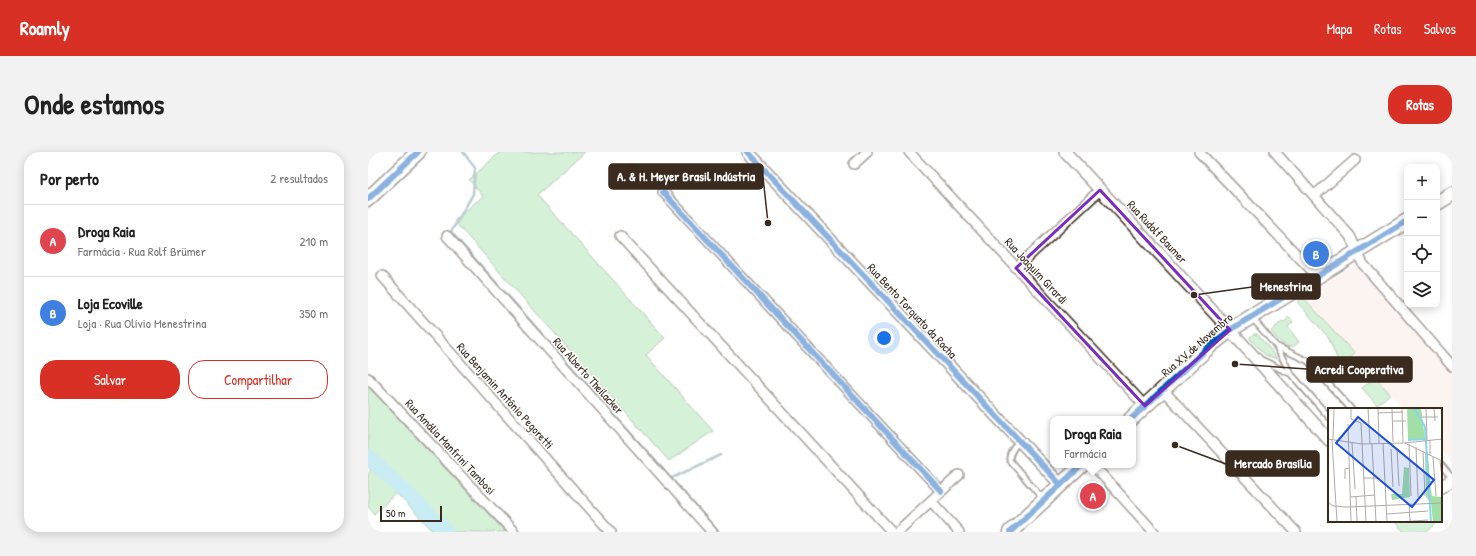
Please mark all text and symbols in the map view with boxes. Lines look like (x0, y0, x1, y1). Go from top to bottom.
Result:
text: Roamly (20, 15, 70, 41)
text: Mapa (1327, 19, 1352, 38)
text: Rotas (1374, 19, 1402, 38)
text: Salvos (1424, 19, 1456, 38)
text: Onde estamos (24, 85, 164, 123)
button: Rotas (1388, 85, 1452, 124)
callout: A. & H. Meyer Brasil Indústria (609, 164, 763, 189)
map controls (1404, 164, 1440, 308)
button: + (1404, 164, 1440, 200)
text: Por perto (40, 167, 99, 190)
text: A. & H. Meyer Brasil Indústria (617, 167, 756, 186)
text: 2 resultados (270, 169, 328, 187)
street label: Rua Rudolf Baumer (1124, 196, 1191, 267)
button: − (1404, 200, 1440, 236)
text: Droga Raia (78, 221, 135, 242)
text: A (50, 232, 56, 250)
text: 210 m (300, 232, 328, 250)
street label: Rua Joaquim Girardi (1001, 234, 1072, 308)
button: locate (1404, 236, 1440, 272)
pin: B (1303, 239, 1329, 269)
text: Farmácia · Rua Rolf Brümer (78, 242, 206, 260)
street label: Rua Bento Torquato da Rocha (864, 259, 961, 362)
button: layers (1404, 272, 1440, 308)
callout: Menestrina (1252, 274, 1320, 299)
text: Menestrina (1260, 277, 1313, 295)
text: Loja Ecoville (78, 293, 143, 314)
text: B (50, 304, 56, 322)
text: 350 m (299, 304, 328, 322)
street label: Rua XV de Novembro (1157, 309, 1236, 381)
text: Loja · Rua Olívio Menestrina (78, 314, 206, 332)
your location (874, 328, 894, 348)
street label: Rua Alberto Theilacker (549, 334, 628, 418)
street label: Rua Benjamin Antônio Pegoretti (453, 339, 558, 452)
callout: Acredi Cooperativa (1307, 357, 1412, 382)
button: Salvar (40, 360, 180, 399)
button: Compartilhar (188, 360, 328, 399)
text: Acredi Cooperativa (1315, 360, 1404, 379)
street label: Rua Amália Manfrini Tambosi (401, 395, 499, 498)
inset map (1328, 408, 1442, 522)
popup (1050, 416, 1136, 468)
text: Droga Raia (1065, 423, 1121, 444)
text: Farmácia (1065, 444, 1107, 462)
callout: Mercado Brasília (1226, 451, 1319, 476)
text: Mercado Brasília (1234, 454, 1313, 472)
pin: A (1080, 481, 1106, 511)
scale bar (380, 504, 442, 523)
text: 50 m (386, 506, 406, 520)

